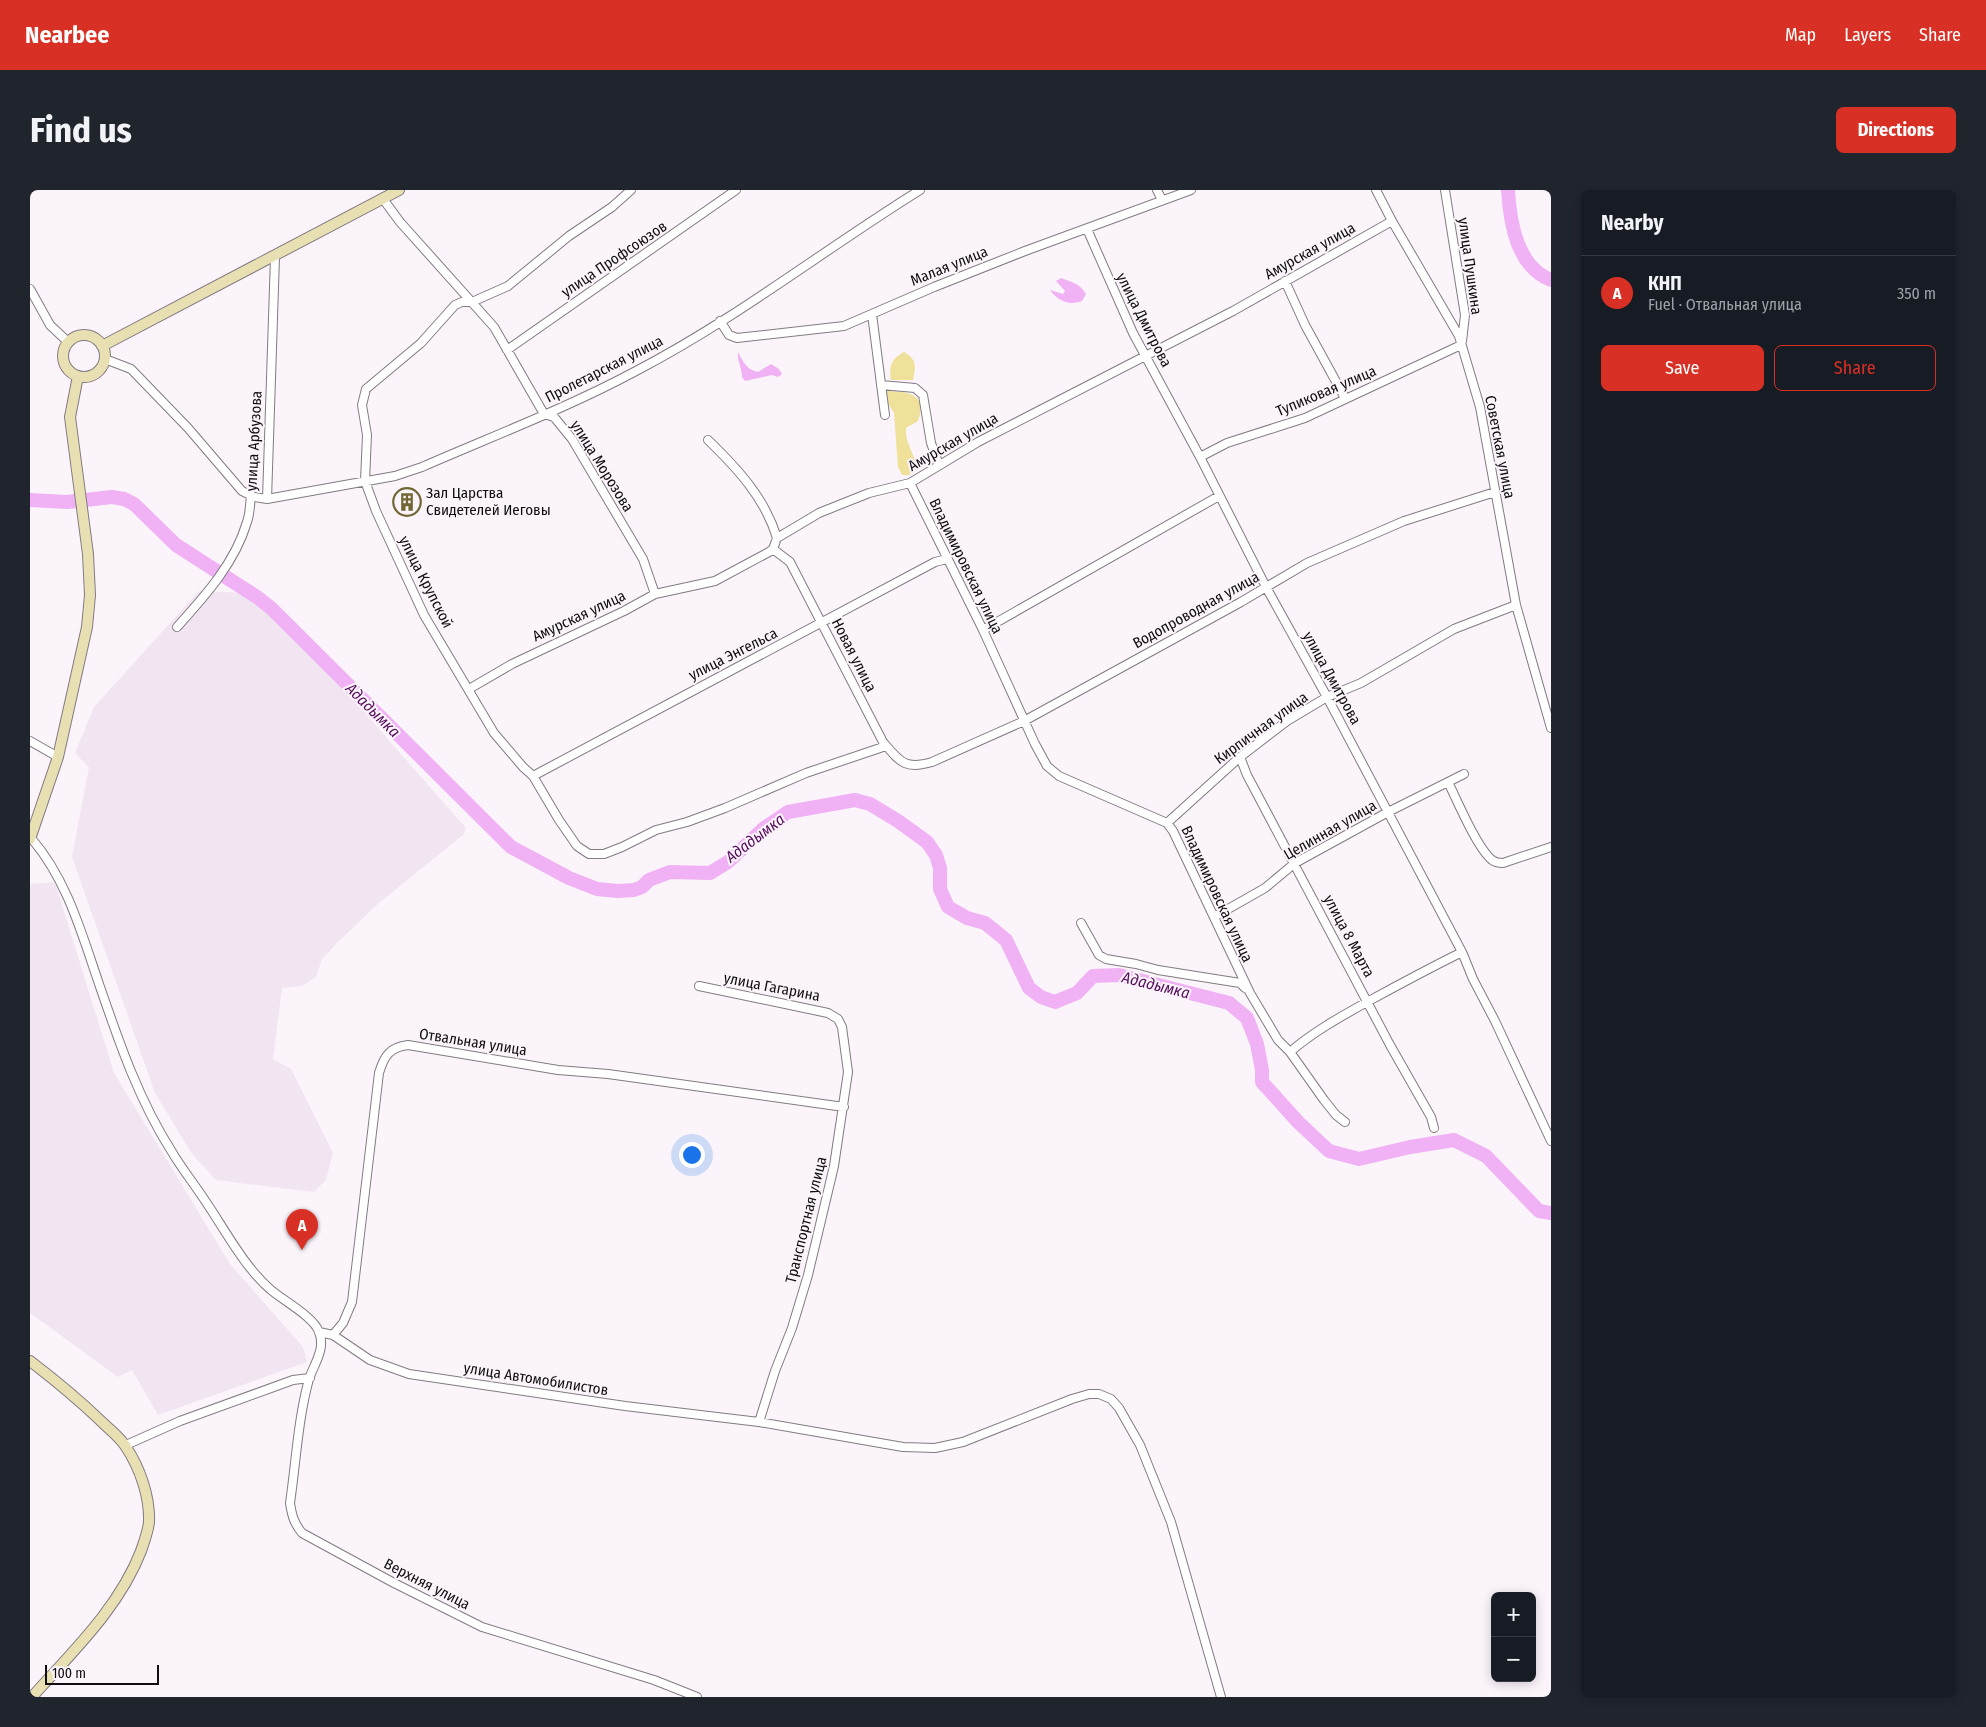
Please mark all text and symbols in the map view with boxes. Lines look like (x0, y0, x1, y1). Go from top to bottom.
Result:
text: Nearbee (25, 21, 109, 49)
text: Map (1785, 24, 1816, 46)
text: Layers (1844, 24, 1891, 46)
text: Share (1919, 24, 1961, 46)
button: Directions (1836, 107, 1956, 153)
text: Find us (30, 109, 132, 151)
text: Nearby (1601, 210, 1663, 236)
street label: улица Пушкина (1454, 216, 1486, 316)
street label: улица Профсоюзов (558, 217, 670, 301)
street label: Амурская улица (1262, 219, 1358, 283)
street label: Малая улица (908, 242, 990, 290)
street label: улица Дмитрова (1113, 270, 1175, 370)
text: КНП (1648, 272, 1682, 295)
text: A (1613, 284, 1621, 303)
text: 350 m (1897, 284, 1936, 303)
text: Fuel · Отвальная улица (1648, 295, 1802, 314)
street label: Пролетарская улица (542, 332, 666, 406)
button: Save (1601, 345, 1764, 391)
button: Share (1774, 345, 1936, 391)
street label: Тупиковая улица (1273, 362, 1379, 420)
street label: улица Арбузова (242, 390, 266, 492)
street label: Советская улица (1481, 394, 1519, 500)
street label: Амурская улица (905, 409, 1001, 475)
street label: улица Морозова (567, 417, 637, 515)
place label: Зал Царства Свидетелей Иеговы (426, 484, 551, 519)
building icon: Зал Царства Свидетелей Иеговы (392, 487, 422, 517)
street label: Владимировская улица (925, 495, 1007, 637)
street label: улица Крупской (395, 533, 457, 631)
street label: Водопроводная улица (1130, 568, 1262, 652)
street label: Амурская улица (530, 587, 628, 645)
street label: Новая улица (828, 615, 880, 695)
street label: улица Энгельса (686, 624, 780, 684)
street label: улица Дмитрова (1299, 628, 1365, 728)
water label: Ададымка (341, 678, 404, 741)
street label: Кирпичная улица (1211, 688, 1311, 768)
street label: Целинная улица (1280, 796, 1380, 864)
water label: Ададымка (721, 810, 788, 867)
street label: Владимировская улица (1177, 823, 1257, 965)
street label: улица 8 Марта (1320, 892, 1378, 980)
water label: Ададымка (1119, 967, 1192, 1003)
street label: улица Гагарина (722, 969, 822, 1005)
street label: Отвальная улица (418, 1025, 528, 1059)
your location (679, 1142, 705, 1168)
street label: Транспортная улица (782, 1155, 830, 1285)
pin: A (286, 1209, 318, 1250)
street label: улица Автомобилистов (462, 1359, 610, 1399)
street label: Верхняя улица (381, 1555, 473, 1613)
map controls (1491, 1592, 1536, 1682)
button: + (1491, 1592, 1536, 1637)
button: − (1491, 1637, 1536, 1682)
scale bar (45, 1662, 159, 1685)
text: 100 m (52, 1665, 86, 1682)

